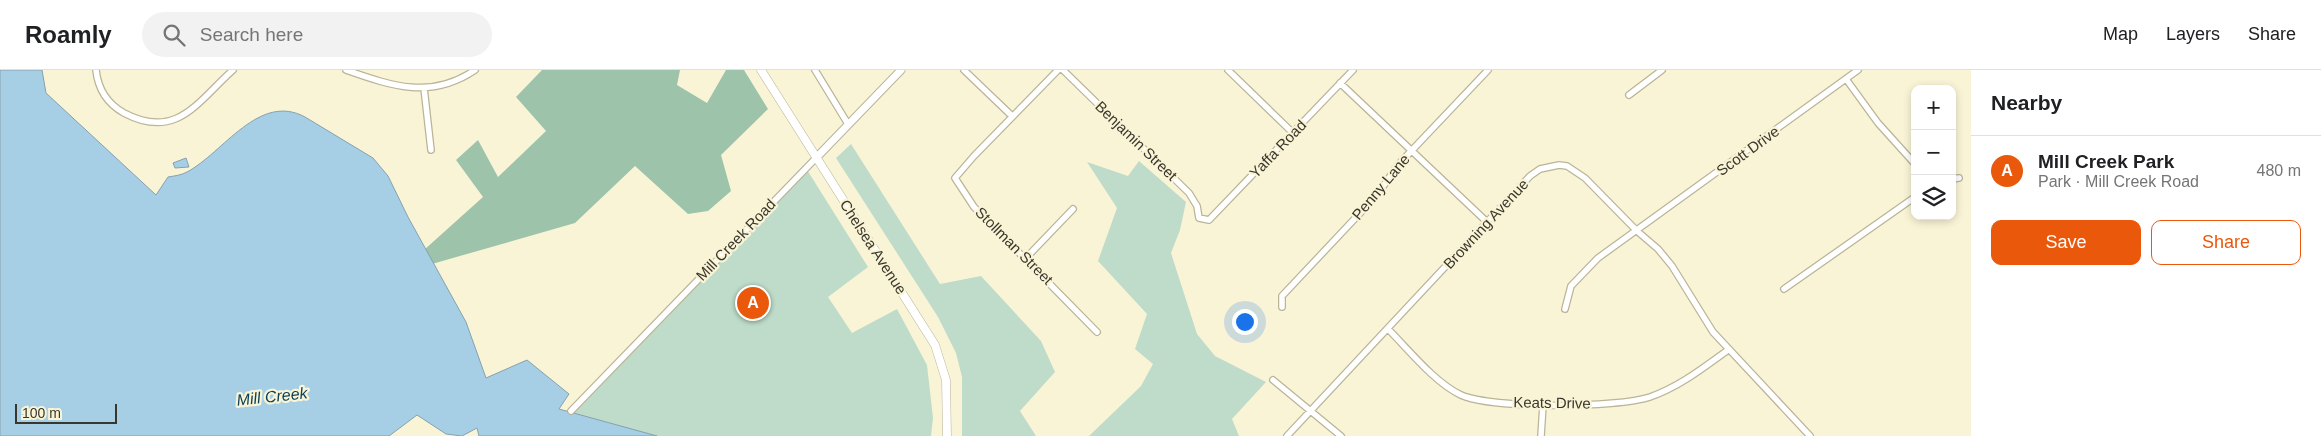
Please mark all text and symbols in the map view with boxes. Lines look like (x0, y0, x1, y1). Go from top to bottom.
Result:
search box (142, 12, 492, 57)
text: Roamly (25, 21, 112, 48)
icon: search (160, 21, 188, 49)
text: Search here (200, 24, 303, 45)
text: Map (2103, 24, 2138, 44)
text: Layers (2166, 24, 2220, 44)
text: Share (2248, 24, 2296, 44)
map controls (1911, 85, 1956, 220)
button: + (1911, 85, 1956, 130)
text: Nearby (1991, 91, 2062, 114)
street label: Benjamin Street (1092, 97, 1181, 184)
street label: Yaffa Road (1246, 116, 1309, 181)
street label: Scott Drive (1713, 122, 1782, 179)
button: − (1911, 130, 1956, 175)
street label: Penny Lane (1348, 151, 1413, 223)
text: Mill Creek Park (2038, 151, 2174, 172)
text: A (2001, 162, 2013, 179)
text: 480 m (2257, 162, 2301, 179)
text: Park · Mill Creek Road (2038, 173, 2199, 190)
street label: Browning Avenue (1440, 175, 1532, 272)
button: layers (1911, 175, 1956, 220)
street label: Mill Creek Road (692, 195, 779, 284)
street label: Chelsea Avenue (837, 196, 910, 297)
street label: Stollman Street (972, 203, 1057, 289)
button: Save (1991, 220, 2141, 265)
button: Share (2151, 220, 2301, 265)
pin: A (737, 284, 769, 322)
your location (1232, 309, 1258, 335)
water label: Mill Creek (236, 384, 309, 409)
street label: Keats Drive (1513, 393, 1591, 412)
scale bar (15, 401, 118, 424)
text: 100 m (22, 405, 61, 421)

